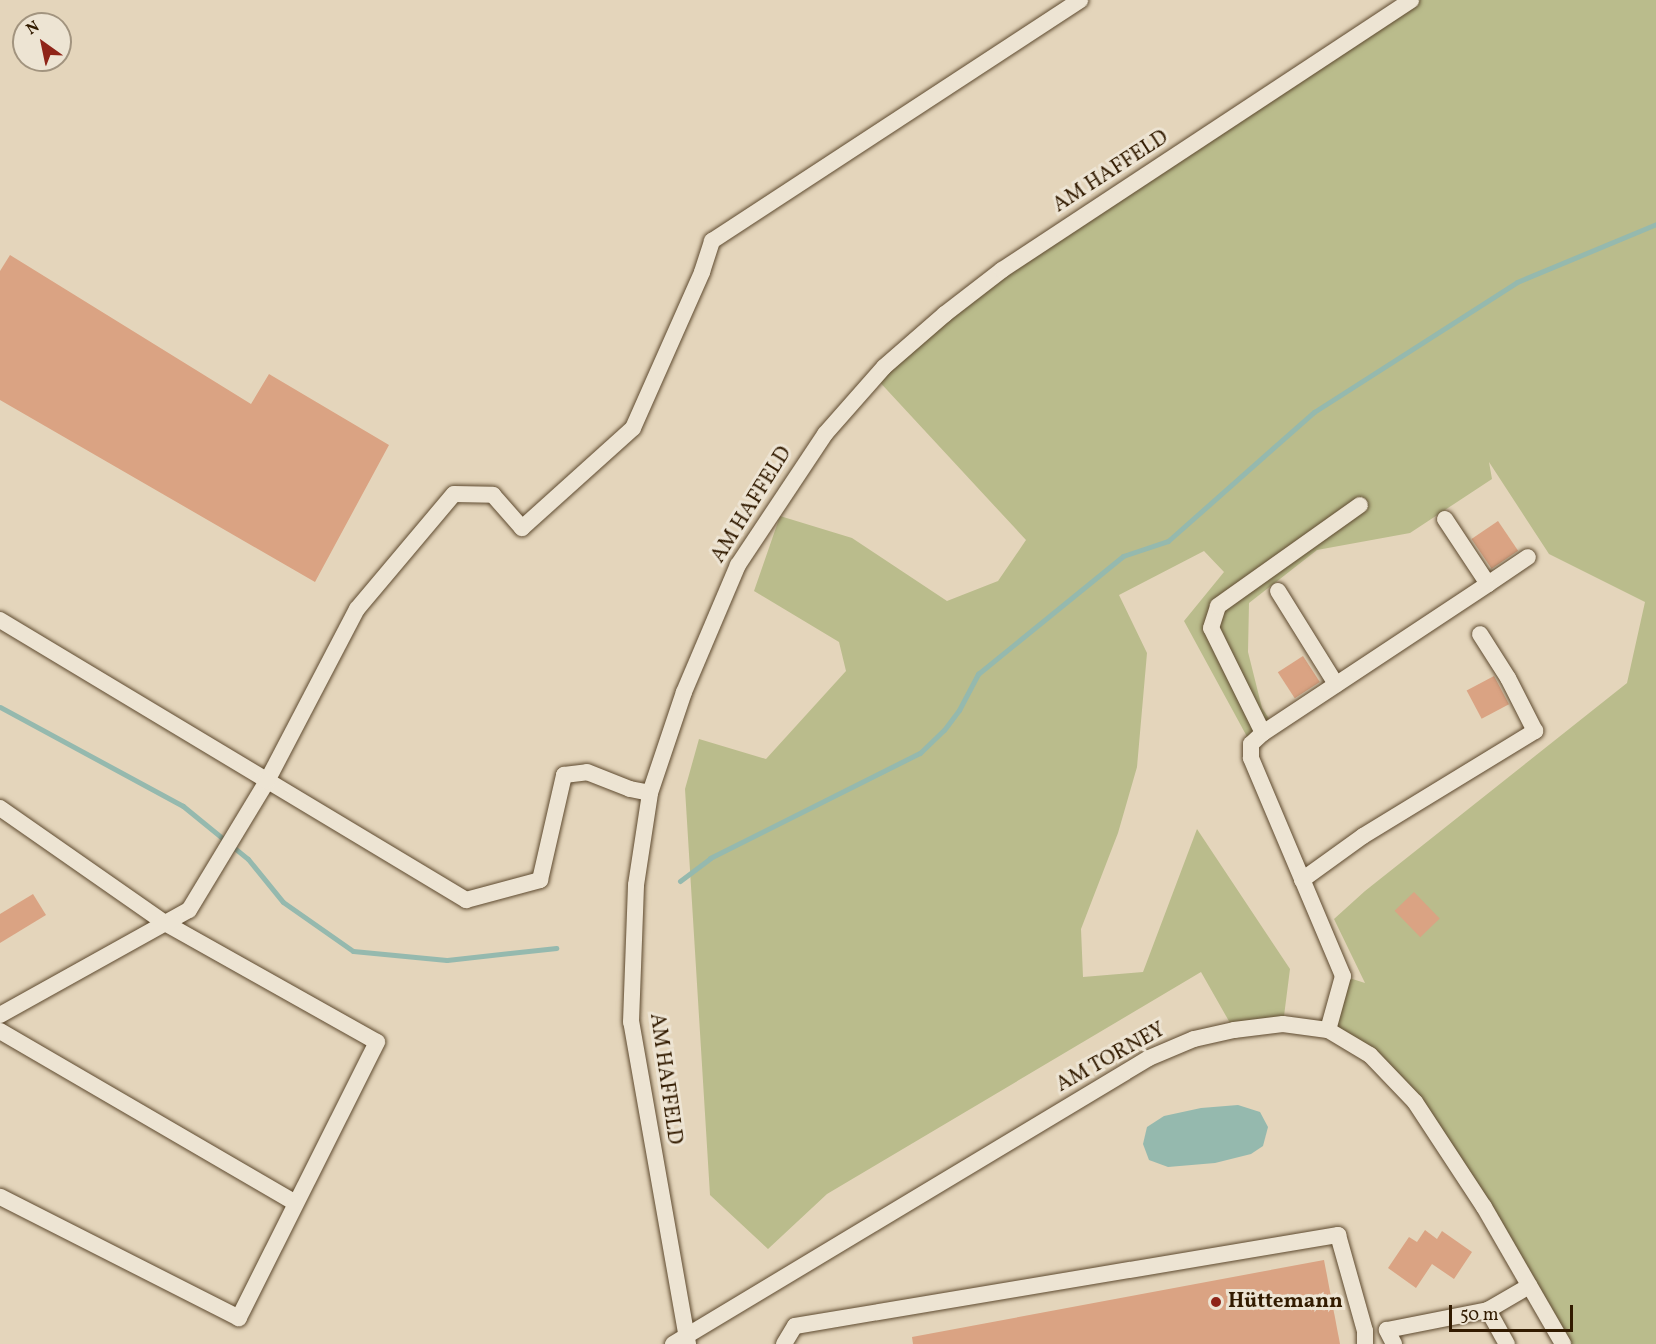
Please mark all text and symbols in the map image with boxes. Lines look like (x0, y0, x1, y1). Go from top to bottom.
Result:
north arrow (12, 12, 72, 72)
text: N (22, 16, 44, 41)
street label: AM HAFFELD (1049, 125, 1173, 219)
street label: AM HAFFELD (706, 442, 798, 568)
street label: AM HAFFELD (643, 1012, 687, 1146)
street label: AM TORNEY (1052, 1018, 1170, 1098)
place label: Hüttemann (1228, 1289, 1343, 1315)
scale bar (1452, 1293, 1576, 1331)
marker: Hüttemann (1209, 1295, 1223, 1309)
text: 50 m (1460, 1303, 1499, 1328)

